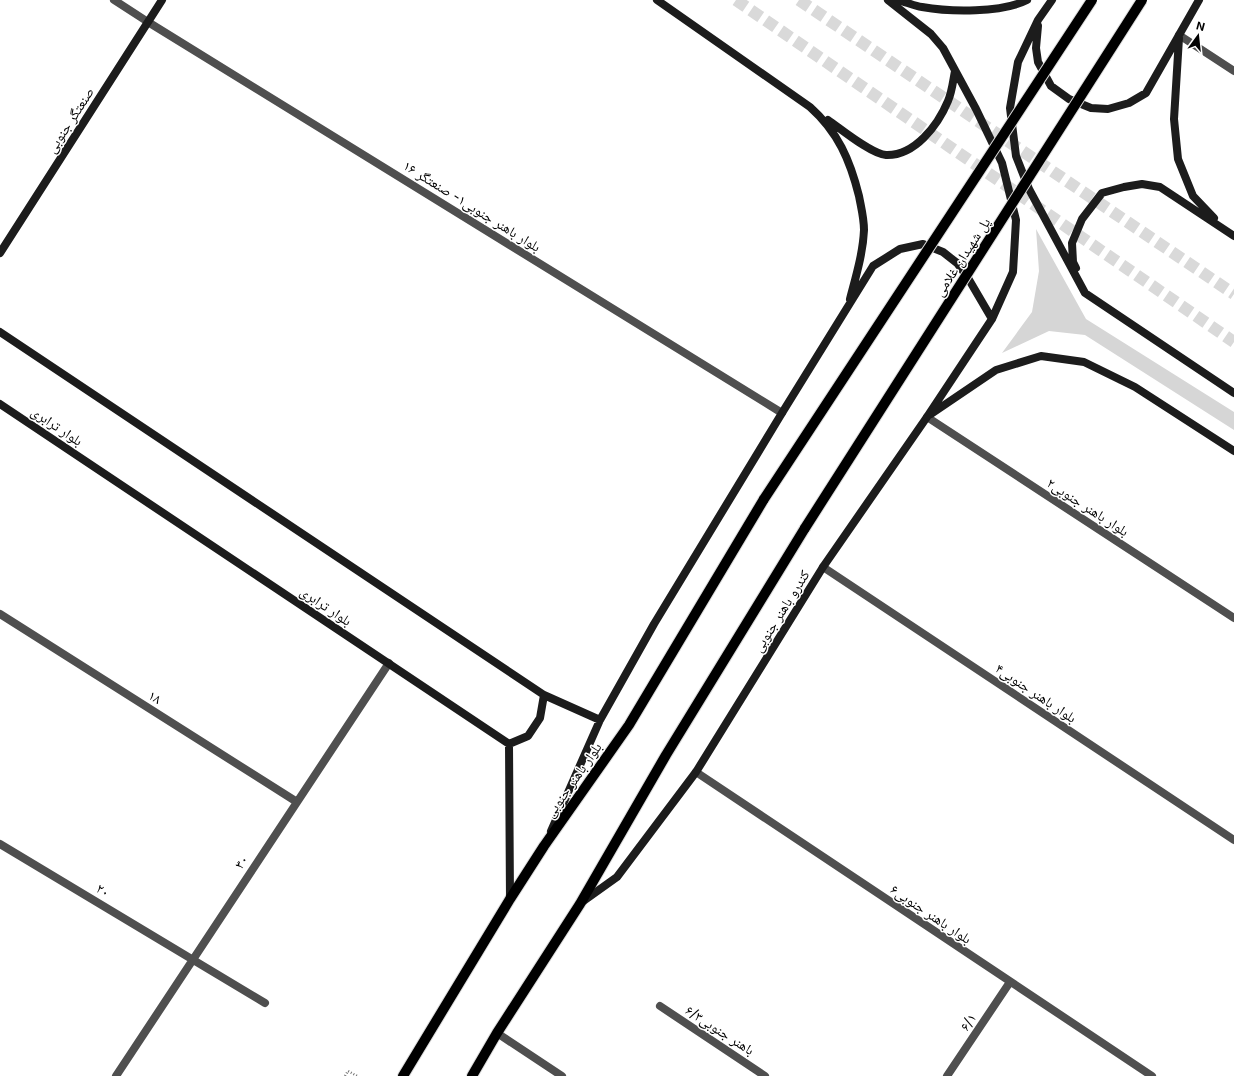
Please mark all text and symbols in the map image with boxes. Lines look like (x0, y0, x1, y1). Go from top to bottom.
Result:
north arrow (1178, 16, 1218, 56)
text: N (1195, 18, 1206, 34)
street label: صنعتگر جنوبی (42, 84, 98, 156)
street label: بلوار باهنر جنوبی۱- صنعتگر ۱۶ (400, 156, 544, 256)
street label: پل شهیدان غلامی (930, 214, 994, 300)
street label: بلوار ترابری (28, 402, 86, 450)
street label: بلوار باهنر جنوبی۲ (1044, 474, 1132, 540)
street label: کندرو باهنر جنوبی (749, 566, 814, 655)
street label: بلوار ترابری (297, 582, 355, 630)
street label: بلوار باهنر جنوبی۴ (992, 659, 1080, 727)
street label: ۱۸ (145, 686, 165, 707)
street label: بلوار باهنر جنوبی (540, 739, 606, 821)
street label: ۳۰ (230, 852, 251, 872)
street label: ۲۰ (93, 879, 113, 900)
street label: بلوار باهنر جنوبی۶ (887, 880, 975, 948)
street label: ۶/۳باهنر جنوبی (682, 1001, 758, 1059)
street label: ۶/۱ (956, 1010, 980, 1034)

